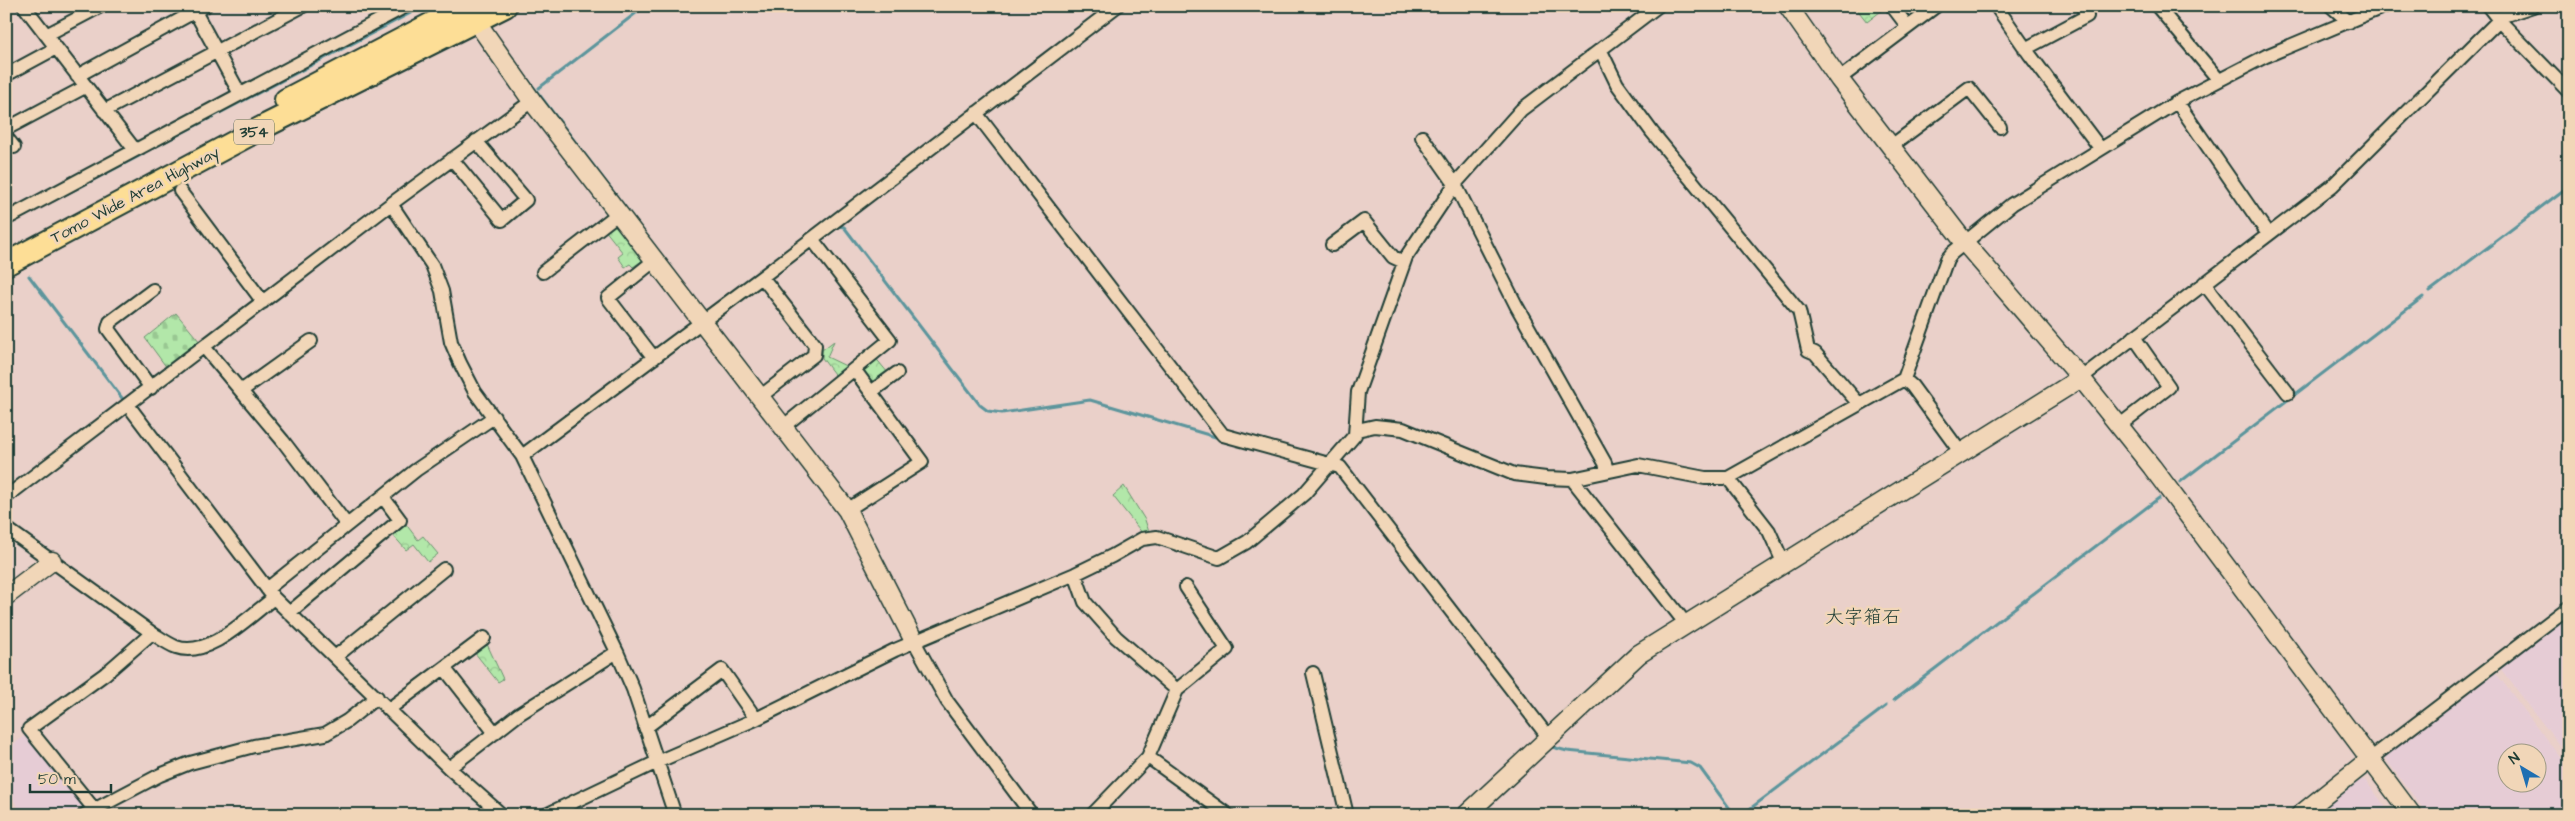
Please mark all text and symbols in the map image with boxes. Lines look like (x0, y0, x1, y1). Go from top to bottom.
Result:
road number: 354 (234, 120, 274, 144)
street label: Tomo Wide Area Highway (47, 141, 224, 250)
district label: 大字箱石 (1825, 604, 1901, 631)
north arrow (2498, 744, 2548, 794)
text: N (2505, 748, 2524, 769)
scale bar (30, 761, 111, 793)
text: 50 m (38, 769, 76, 790)

